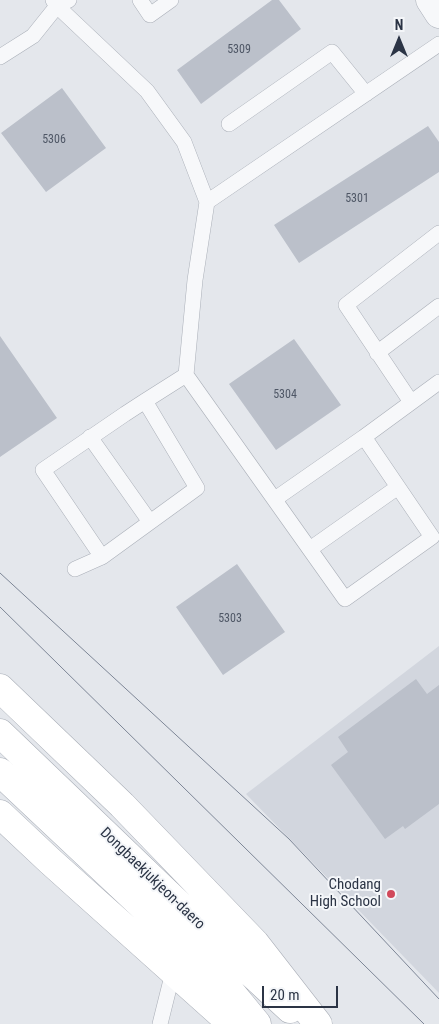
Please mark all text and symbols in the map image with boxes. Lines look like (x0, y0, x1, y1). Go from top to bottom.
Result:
north arrow (374, 15, 424, 65)
text: N (395, 17, 403, 33)
house number: 5309 (227, 43, 251, 57)
house number: 5306 (42, 133, 66, 147)
house number: 5301 (345, 192, 369, 206)
house number: 5304 (273, 388, 297, 402)
house number: 5303 (218, 612, 242, 626)
street label: Dongbaekjukjeon-daero (96, 824, 208, 934)
place label: Chodang High School (310, 876, 381, 911)
marker: Chodang High School (385, 888, 397, 900)
scale bar (264, 976, 340, 1008)
text: 20 m (270, 986, 300, 1004)

